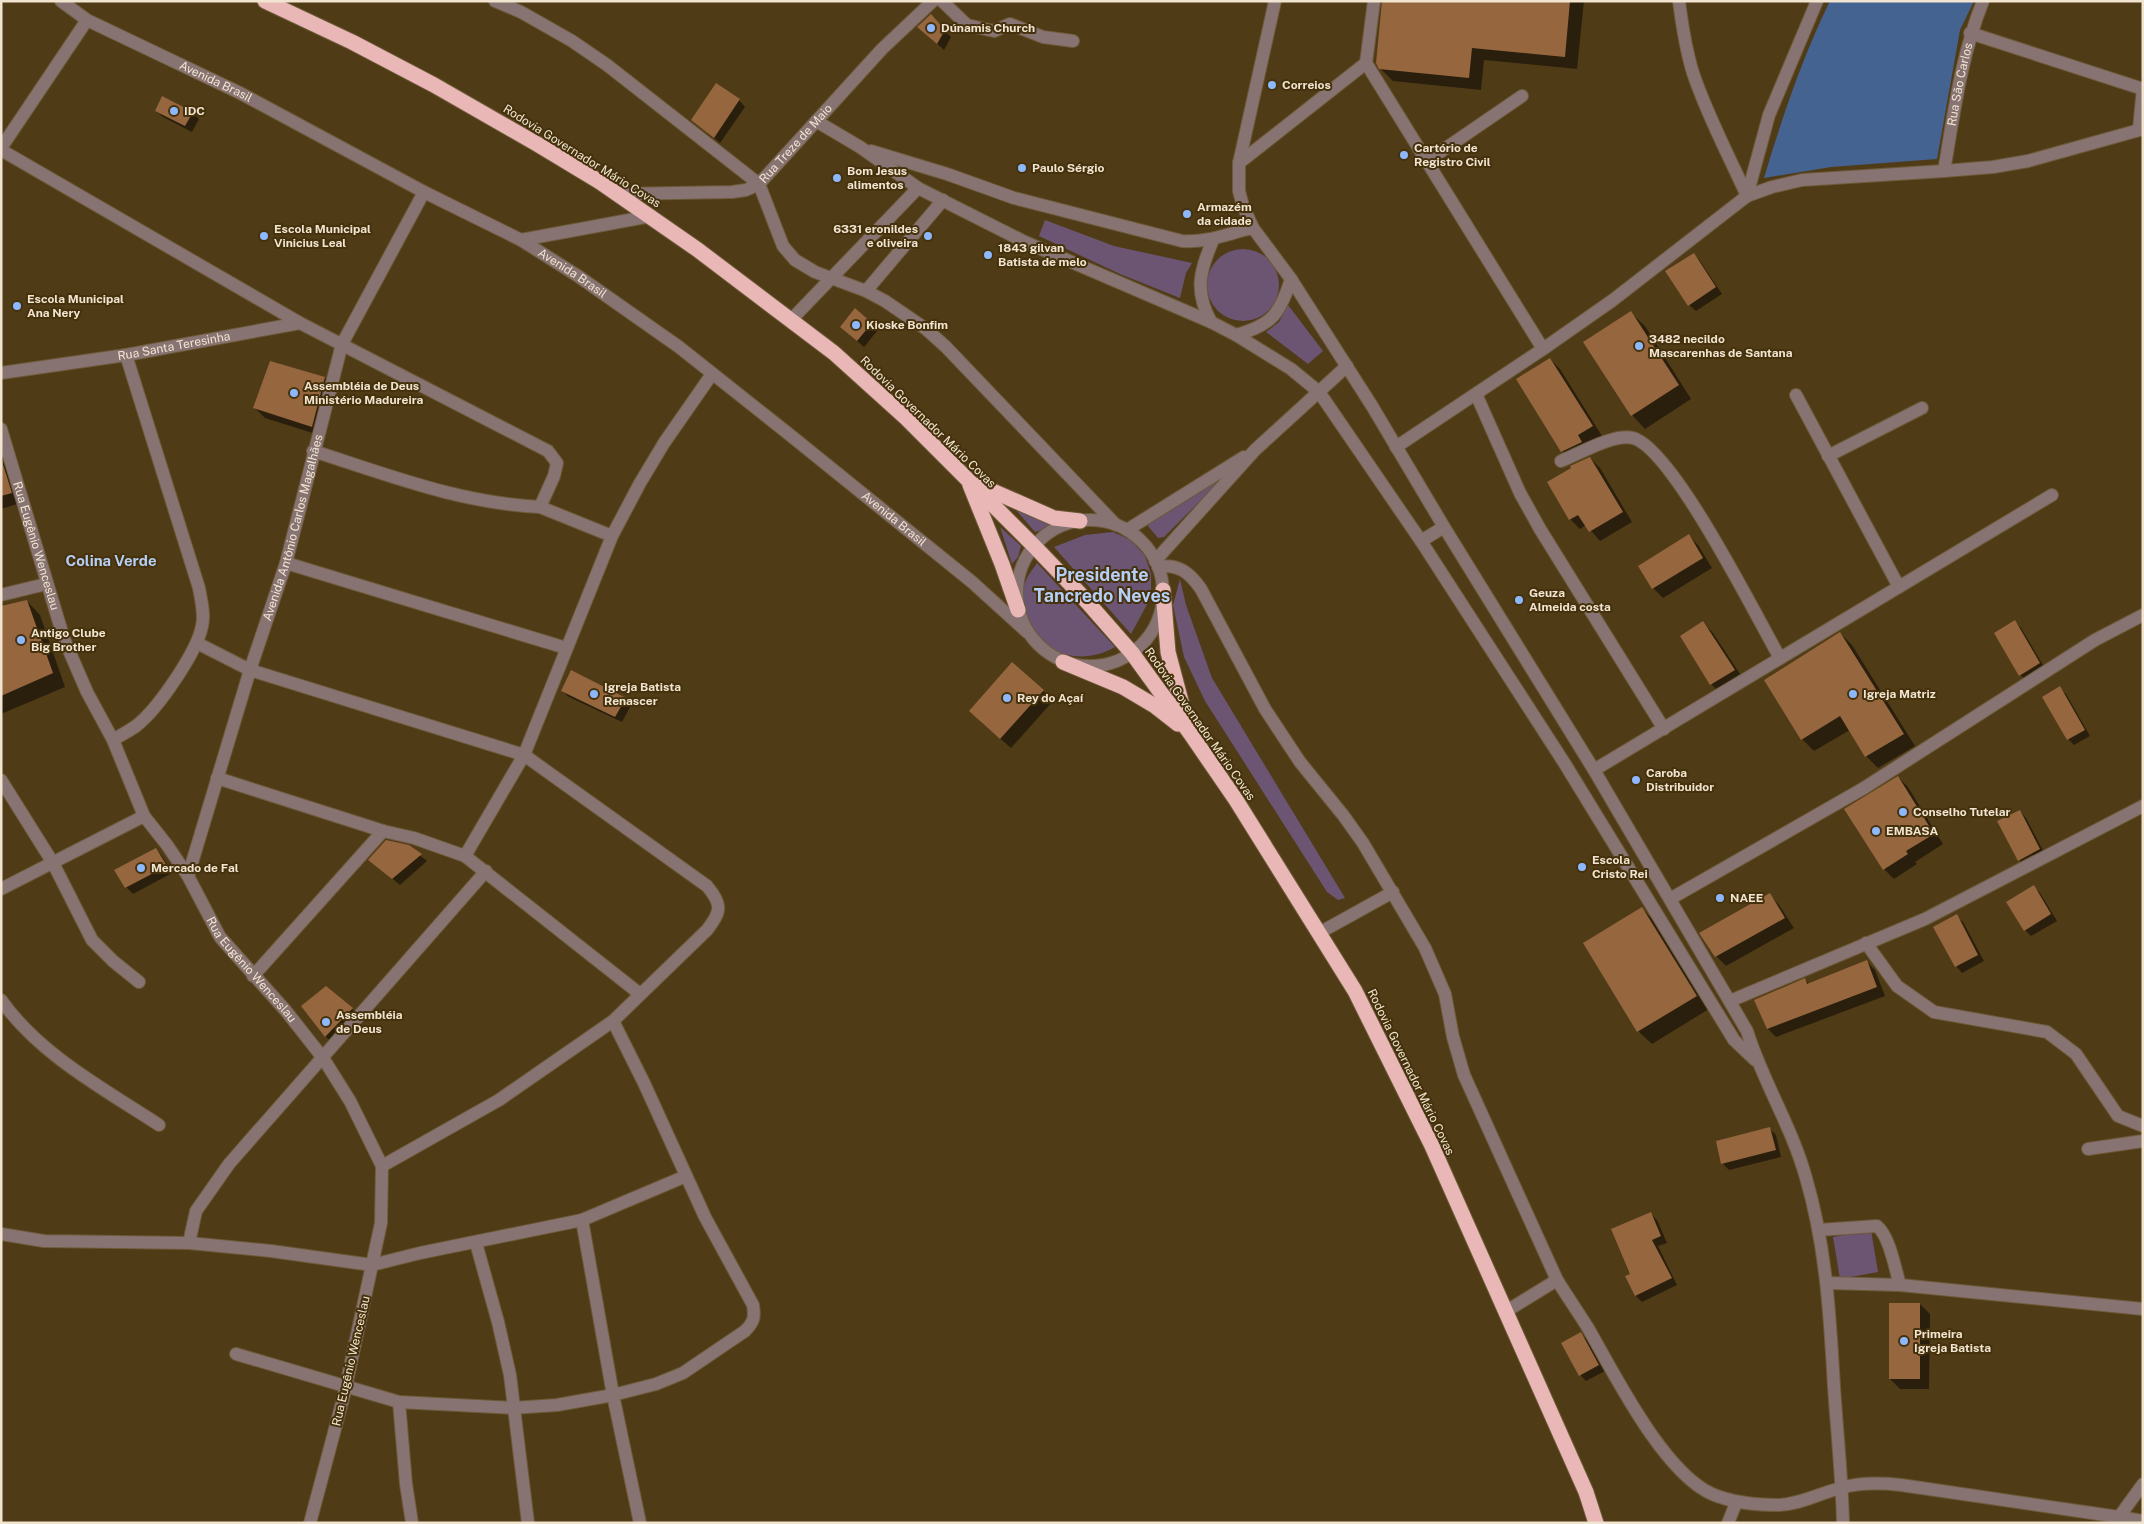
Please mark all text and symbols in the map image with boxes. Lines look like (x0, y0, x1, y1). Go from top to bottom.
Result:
place label: Dúnamis Church (941, 21, 1035, 35)
marker: Dúnamis Church (925, 22, 937, 34)
street label: Rua São Carlos (1945, 41, 1976, 127)
street label: Avenida Brasil (177, 58, 255, 105)
place label: Correios (1282, 78, 1331, 92)
marker: Correios (1266, 79, 1278, 91)
street label: Rua Treze de Maio (756, 101, 835, 186)
street label: Rodovia Governador Mário Covas (501, 102, 663, 210)
place label: IDC (184, 104, 205, 118)
marker: IDC (168, 105, 180, 117)
place label: Cartório de Registro Civil (1414, 141, 1491, 169)
marker: Cartório de Registro Civil (1398, 149, 1410, 161)
place label: Paulo Sérgio (1032, 161, 1105, 175)
marker: Paulo Sérgio (1016, 162, 1028, 174)
place label: Bom Jesus alimentos (847, 164, 907, 192)
marker: Bom Jesus alimentos (831, 172, 843, 184)
place label: Armazém da cidade (1197, 200, 1252, 228)
marker: Armazém da cidade (1181, 208, 1193, 220)
place label: Escola Municipal Vinicius Leal (274, 222, 371, 250)
place label: 6331 eronildes e oliveira (833, 222, 918, 250)
marker: Escola Municipal Vinicius Leal (258, 230, 270, 242)
marker: 6331 eronildes e oliveira (922, 230, 934, 242)
place label: 1843 gilvan Batista de melo (998, 241, 1087, 269)
street label: Avenida Brasil (535, 246, 610, 301)
marker: 1843 gilvan Batista de melo (982, 249, 994, 261)
place label: Escola Municipal Ana Nery (27, 292, 124, 320)
marker: Escola Municipal Ana Nery (11, 300, 23, 312)
place label: Kioske Bonfim (866, 318, 948, 332)
marker: Kioske Bonfim (850, 319, 862, 331)
street label: Rua Santa Teresinha (117, 329, 231, 363)
place label: 3482 necildo Mascarenhas de Santana (1649, 332, 1793, 360)
marker: 3482 necildo Mascarenhas de Santana (1633, 340, 1645, 352)
street label: Rodovia Governador Mário Covas (857, 353, 999, 491)
place label: Assembléia de Deus Ministério Madureira (304, 379, 423, 407)
marker: Assembléia de Deus Ministério Madureira (288, 387, 300, 399)
street label: Avenida Antônio Carlos Magalhães (260, 433, 326, 623)
street label: Rua Eugênio Wenceslau (10, 480, 62, 612)
street label: Avenida Brasil (859, 489, 929, 549)
district label: Colina Verde (65, 552, 157, 569)
district label: Presidente Tancredo Neves (1034, 564, 1170, 606)
place label: Geuza Almeida costa (1529, 586, 1611, 614)
marker: Geuza Almeida costa (1513, 594, 1525, 606)
place label: Antigo Clube Big Brother (31, 626, 106, 654)
marker: Antigo Clube Big Brother (15, 634, 27, 646)
street label: Rodovia Governador Mário Covas (1142, 645, 1258, 803)
place label: Igreja Batista Renascer (604, 680, 681, 708)
place label: Igreja Matriz (1863, 687, 1936, 701)
marker: Igreja Batista Renascer (588, 688, 600, 700)
marker: Igreja Matriz (1847, 688, 1859, 700)
place label: Rey do Açaí (1017, 691, 1084, 705)
marker: Rey do Açaí (1001, 692, 1013, 704)
place label: Caroba Distribuidor (1646, 766, 1714, 794)
marker: Caroba Distribuidor (1630, 774, 1642, 786)
place label: Conselho Tutelar (1913, 805, 2011, 819)
marker: Conselho Tutelar (1897, 806, 1909, 818)
place label: EMBASA (1886, 824, 1938, 838)
marker: EMBASA (1870, 825, 1882, 837)
place label: Escola Cristo Rei (1592, 853, 1648, 881)
place label: Mercado de Fal (151, 861, 239, 875)
marker: Escola Cristo Rei (1576, 861, 1588, 873)
marker: Mercado de Fal (135, 862, 147, 874)
place label: NAEE (1730, 891, 1763, 905)
marker: NAEE (1714, 892, 1726, 904)
street label: Rua Eugênio Wenceslau (204, 914, 299, 1025)
street label: Rodovia Governador Mário Covas (1365, 987, 1457, 1157)
place label: Assembléia de Deus (336, 1008, 403, 1036)
marker: Assembléia de Deus (320, 1016, 332, 1028)
street label: Rua Eugênio Wenceslau (329, 1294, 373, 1428)
place label: Primeira Igreja Batista (1914, 1327, 1991, 1355)
marker: Primeira Igreja Batista (1898, 1335, 1910, 1347)

